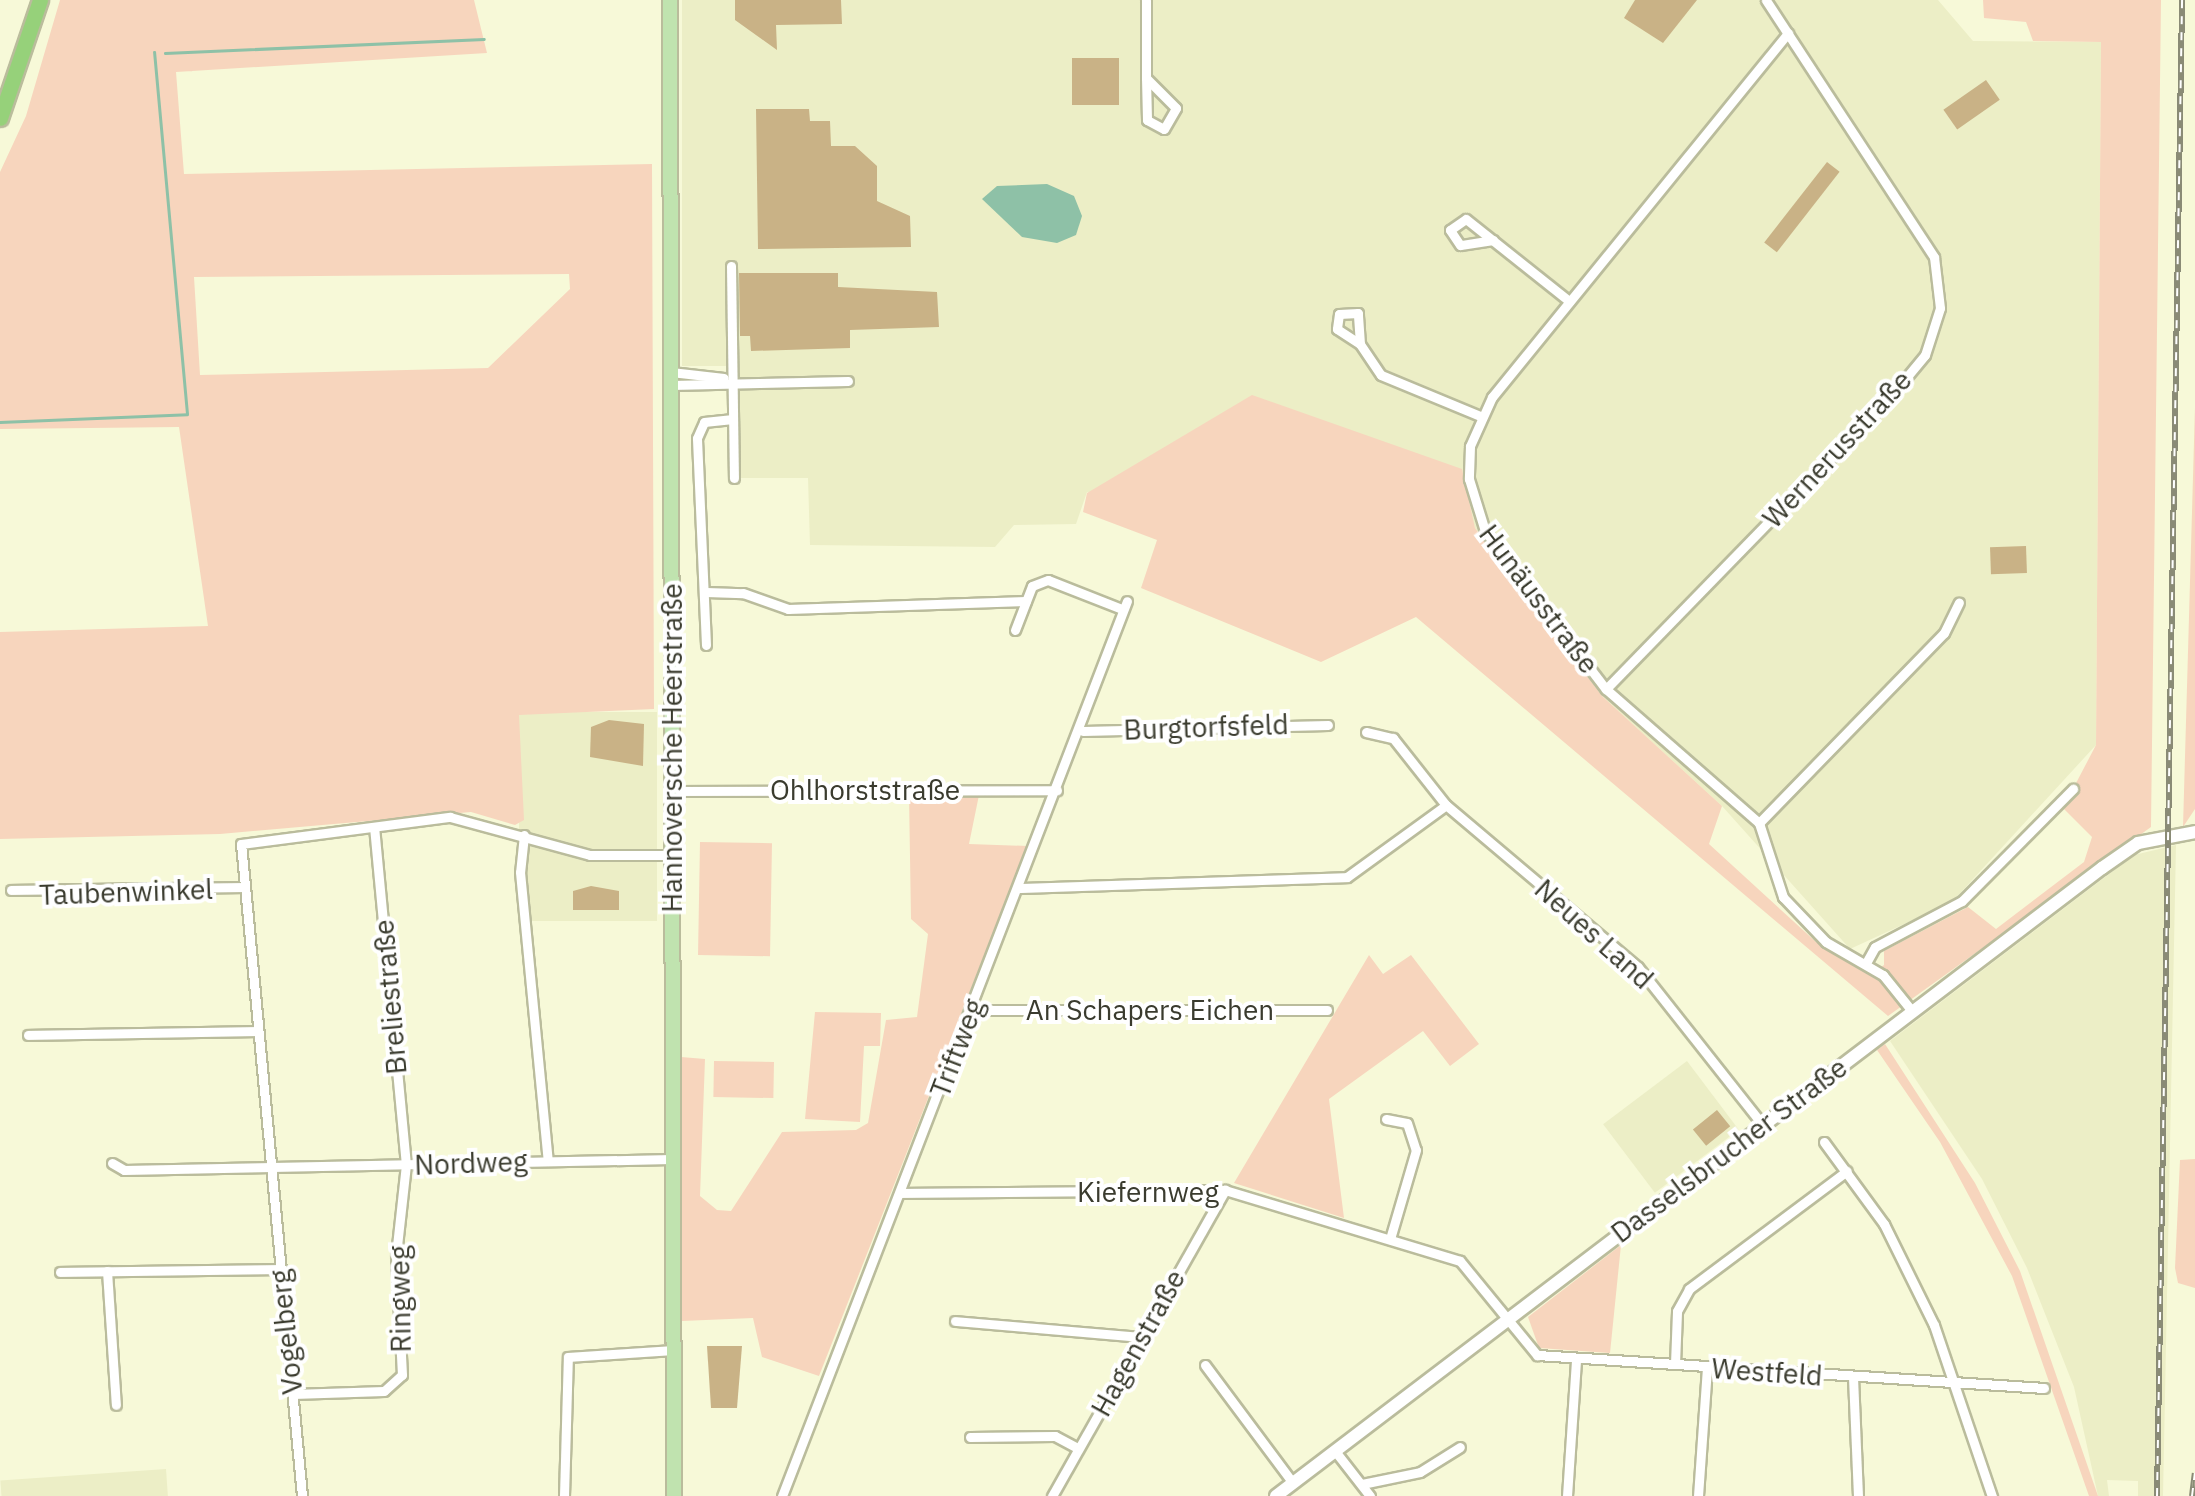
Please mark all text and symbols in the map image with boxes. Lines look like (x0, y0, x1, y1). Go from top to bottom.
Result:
street label: Wernerusstraße (1756, 363, 1918, 535)
street label: Hunäusstraße (1472, 518, 1606, 680)
street label: Hannoversche Heerstraße (655, 583, 689, 913)
street label: Burgtorfsfeld (1123, 707, 1289, 747)
street label: Ohlhorststraße (770, 773, 960, 807)
street label: Taubenwinkel (38, 872, 214, 912)
street label: Neues Land (1528, 872, 1660, 996)
street label: Breliestraße (366, 918, 414, 1076)
street label: An Schapers Eichen (1026, 993, 1274, 1027)
street label: Triftweg (923, 994, 991, 1102)
street label: Dasselsbrucher Straße (1604, 1050, 1854, 1250)
street label: Nordweg (414, 1144, 528, 1182)
street label: Kiefernweg (1077, 1175, 1219, 1209)
street label: Ringweg (382, 1245, 418, 1353)
street label: Hagenstraße (1084, 1264, 1192, 1422)
street label: Vogelberg (263, 1268, 309, 1396)
street label: Westfeld (1710, 1351, 1824, 1393)

